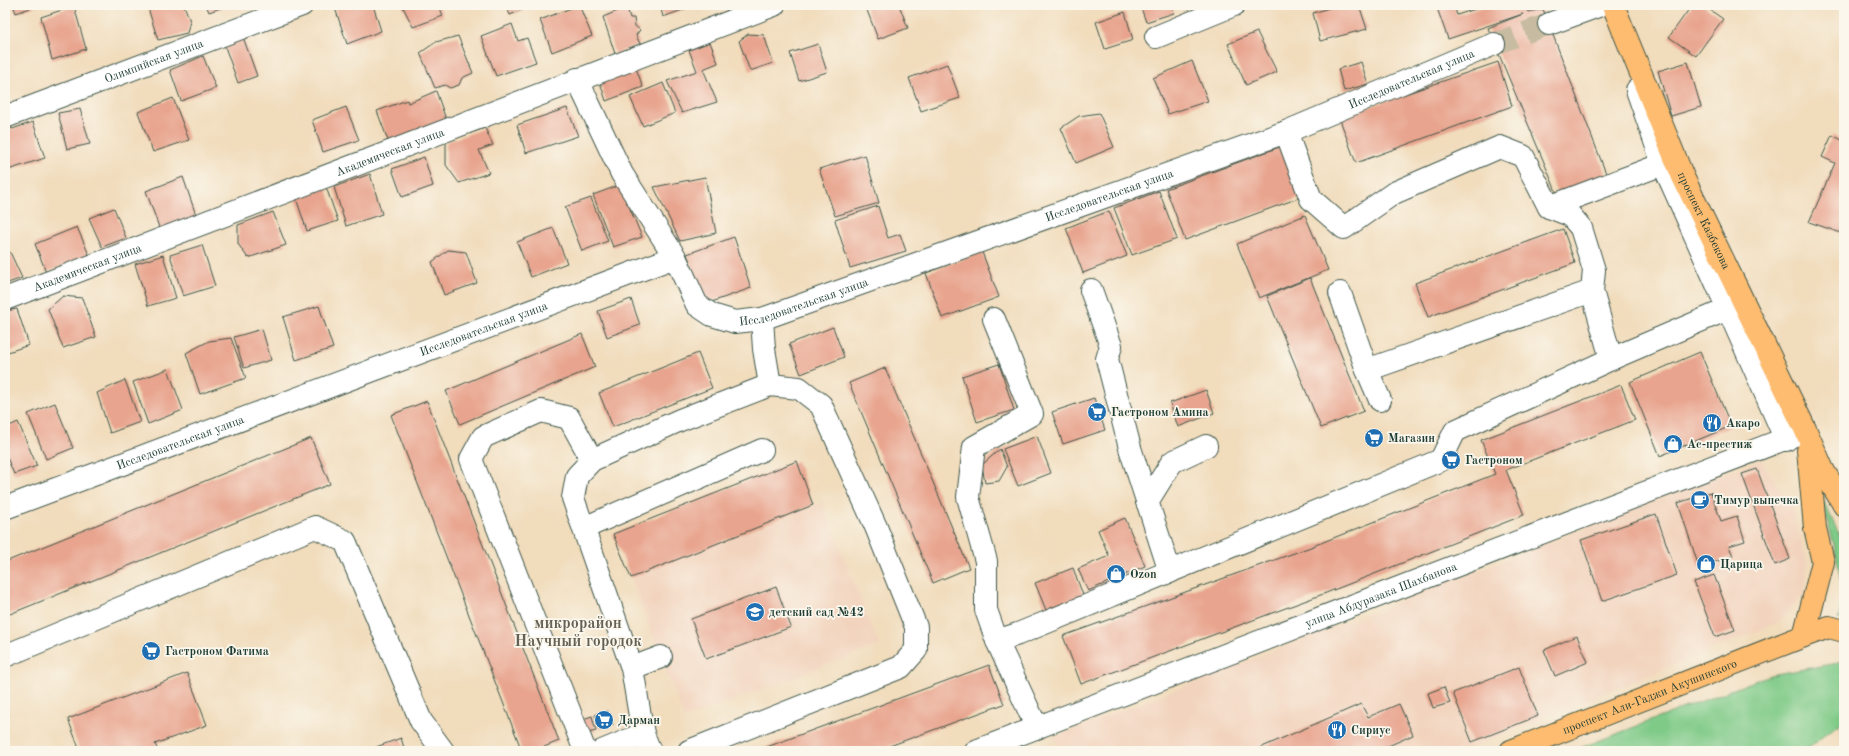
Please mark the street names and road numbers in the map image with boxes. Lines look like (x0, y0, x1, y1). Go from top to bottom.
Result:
street label: Олимпийская улица (103, 38, 205, 86)
street label: Исследовательская улица (1347, 48, 1476, 112)
street label: Академическая улица (334, 127, 446, 179)
street label: Исследовательская улица (1044, 168, 1175, 224)
street label: проспект Казбекова (1675, 171, 1732, 271)
street label: Академическая улица (32, 242, 144, 295)
street label: Исследовательская улица (738, 277, 870, 329)
street label: Исследовательская улица (418, 300, 549, 359)
street label: Исследовательская улица (115, 414, 246, 473)
street label: улица Абдуразака Шахбанова (1304, 561, 1459, 630)
street label: проспект Али-Гаджи Акушинского (1561, 658, 1739, 737)

